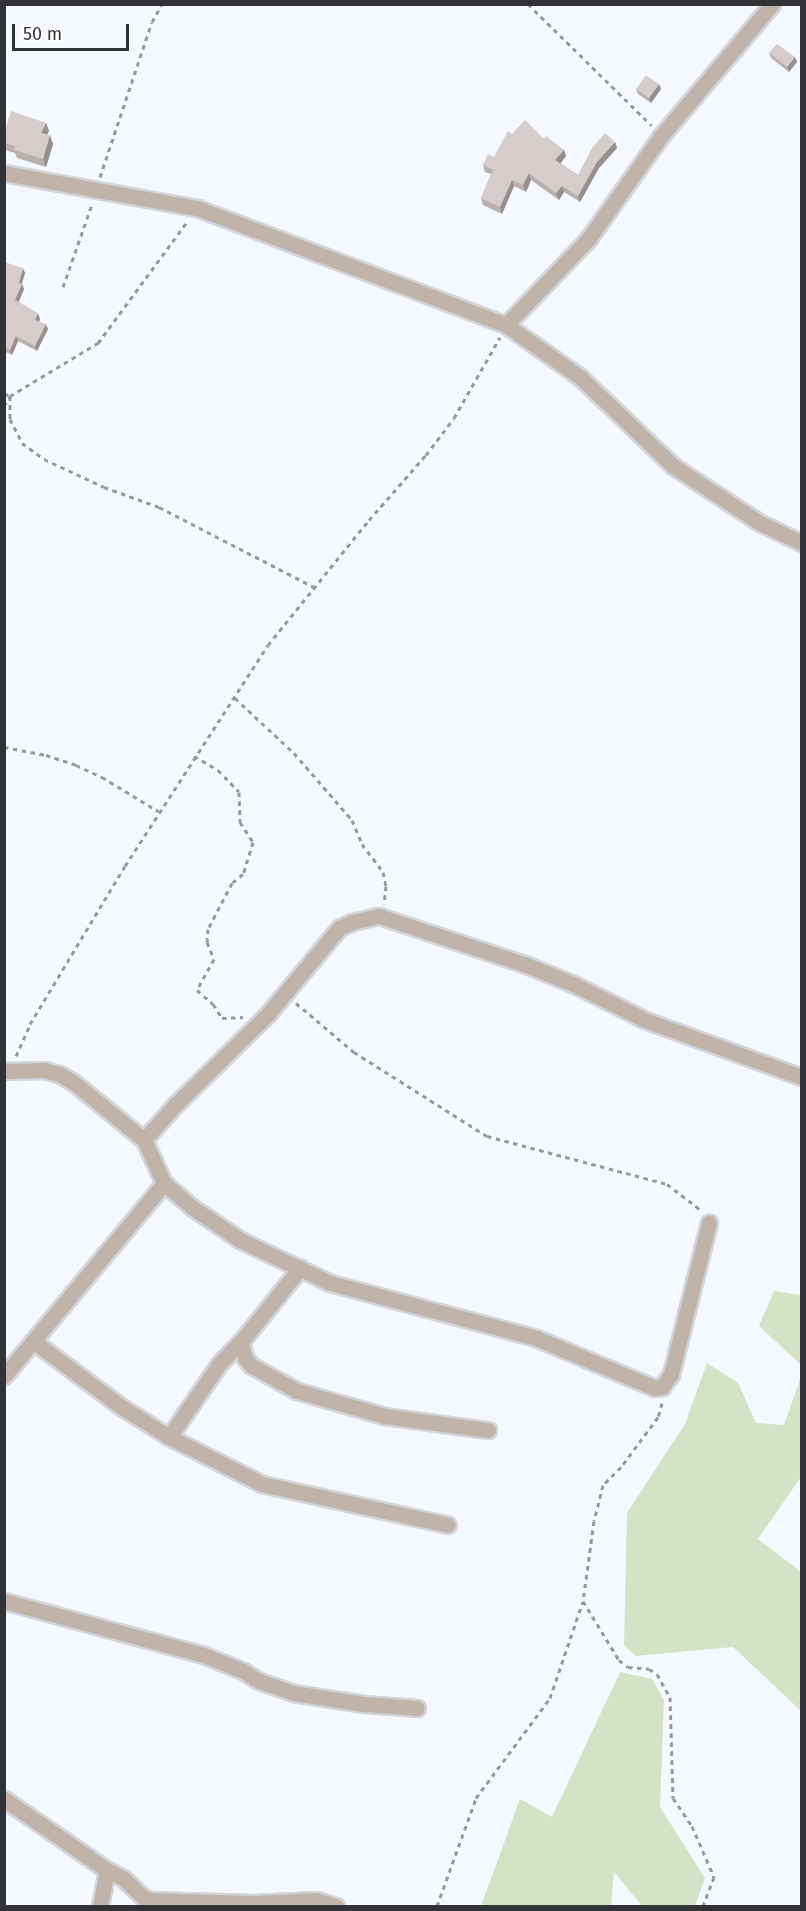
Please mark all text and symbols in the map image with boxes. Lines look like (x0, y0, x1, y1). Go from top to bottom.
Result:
scale bar (15, 12, 132, 50)
text: 50 m (23, 23, 62, 45)

